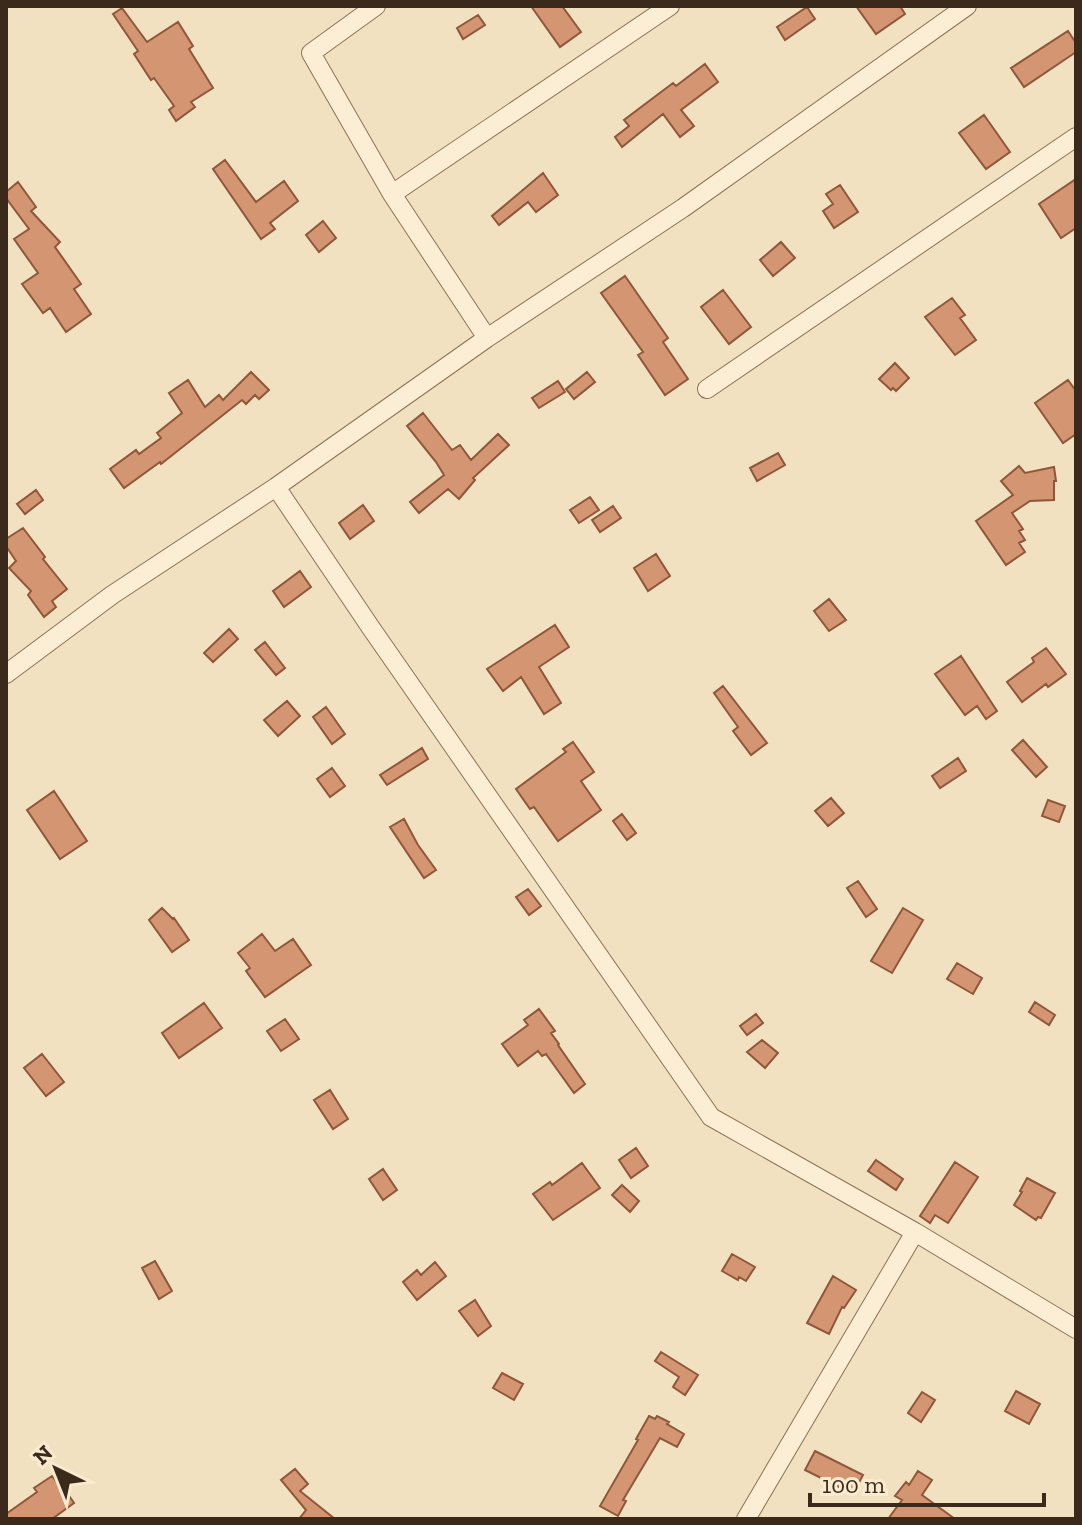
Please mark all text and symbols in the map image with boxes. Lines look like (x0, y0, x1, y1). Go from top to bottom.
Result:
north arrow (16, 1429, 96, 1509)
text: N (27, 1439, 58, 1470)
scale bar (810, 1457, 1044, 1507)
text: 100 m (822, 1470, 885, 1499)

